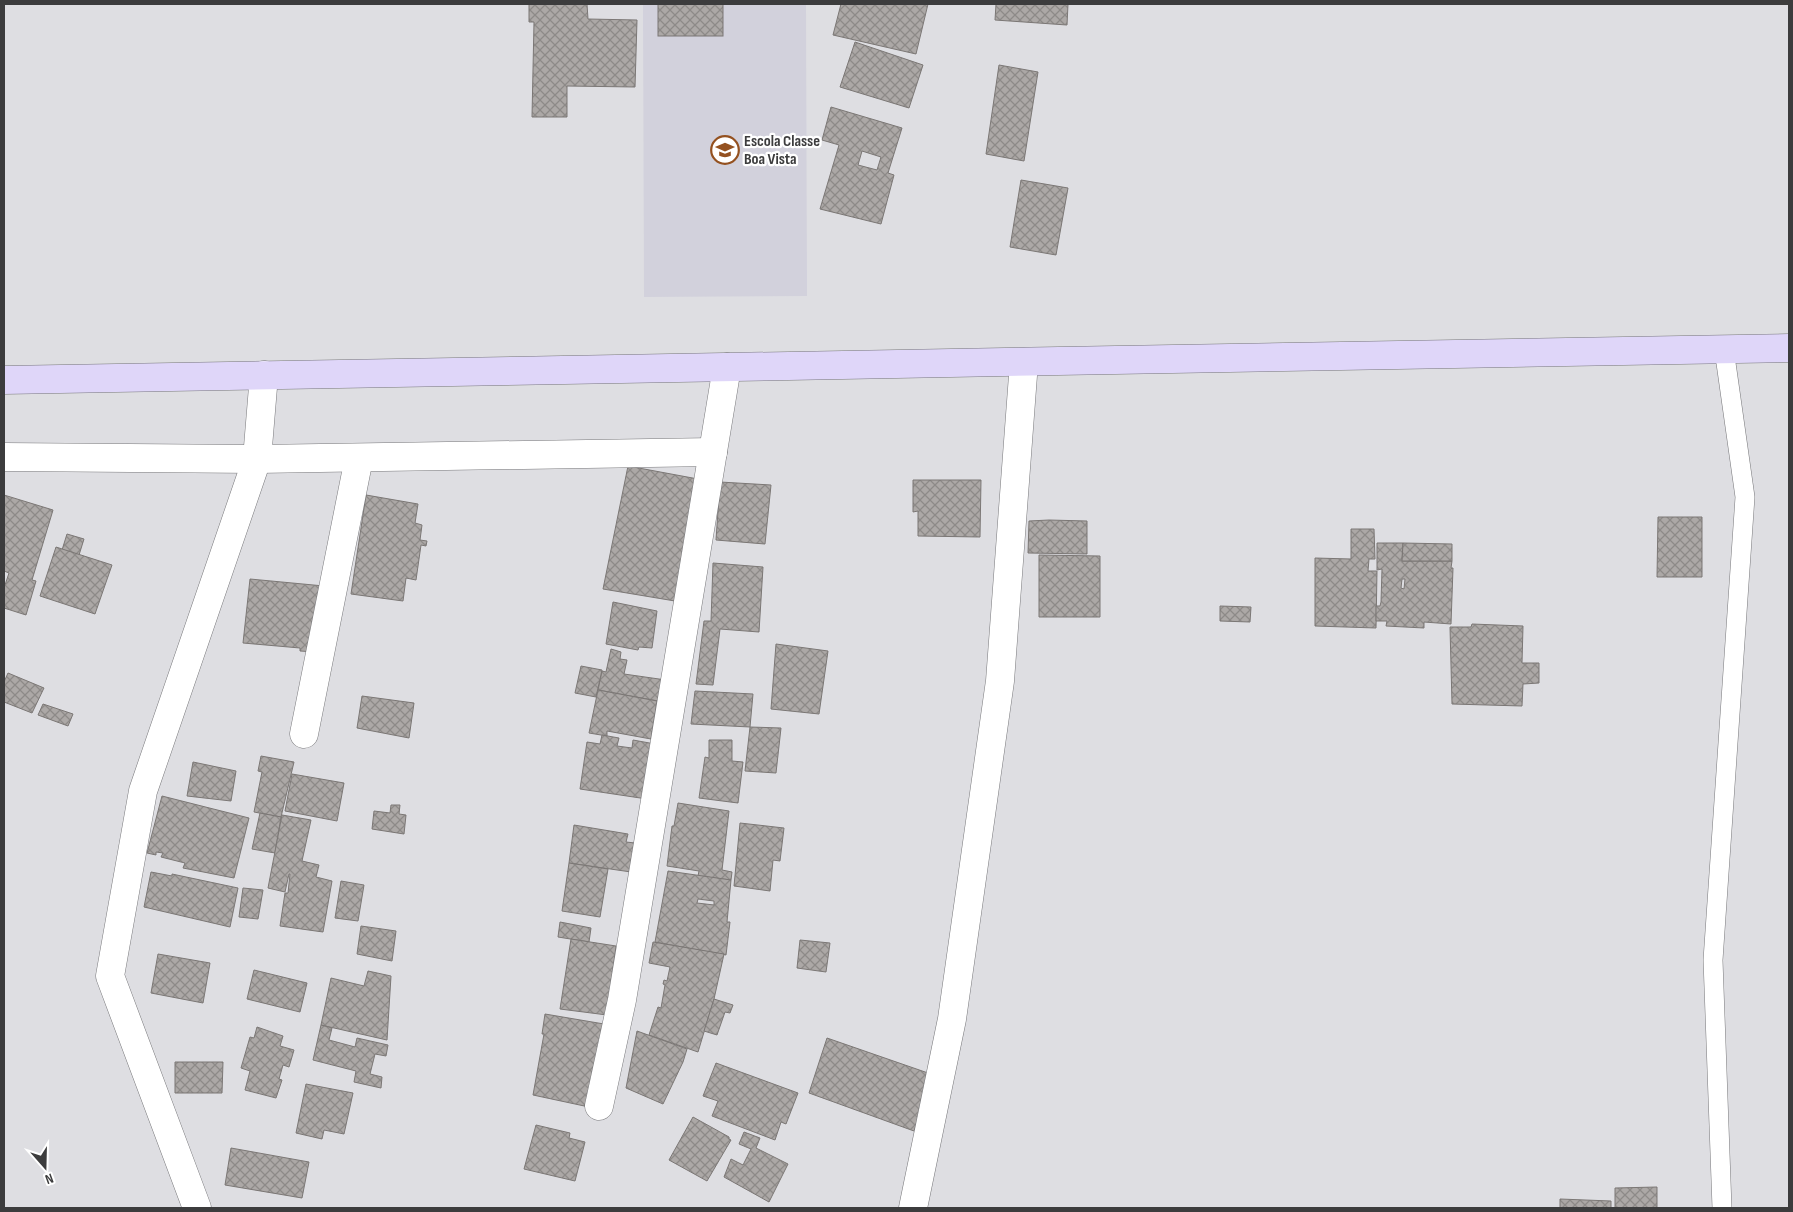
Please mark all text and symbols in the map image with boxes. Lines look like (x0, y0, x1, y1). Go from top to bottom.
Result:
place label: Escola Classe Boa Vista (744, 132, 820, 169)
school or university icon: Escola Classe Boa Vista (710, 135, 740, 165)
north arrow (20, 1142, 70, 1192)
text: N (43, 1169, 56, 1188)

